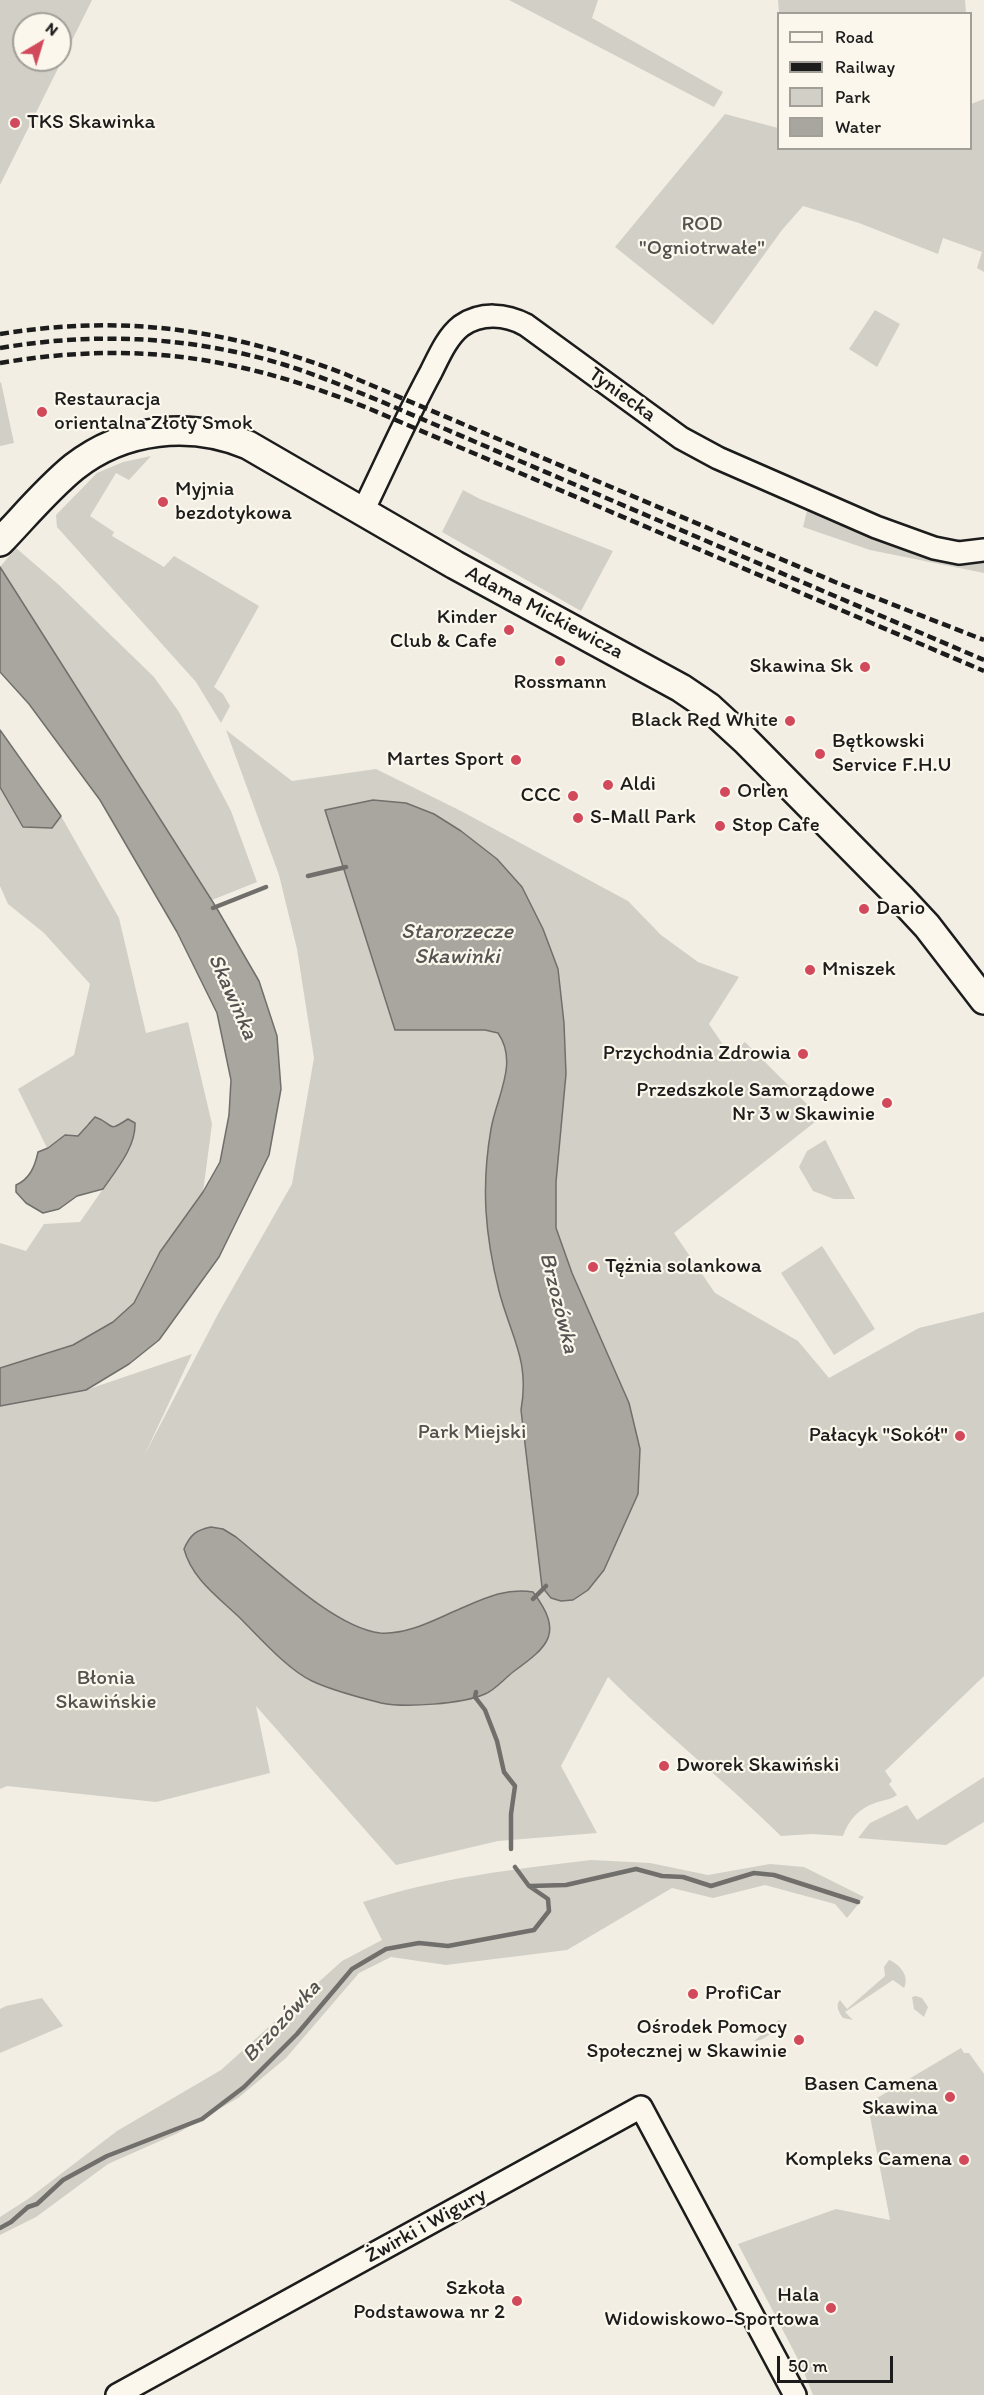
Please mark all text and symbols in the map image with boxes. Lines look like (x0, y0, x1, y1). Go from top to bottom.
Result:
north arrow (12, 12, 72, 72)
legend (777, 12, 972, 150)
text: N (42, 18, 62, 40)
text: Road (835, 26, 874, 48)
text: Railway (835, 56, 895, 78)
text: Park (835, 86, 870, 108)
place label: TKS Skawinka (27, 110, 155, 136)
marker: TKS Skawinka (8, 116, 22, 130)
text: Water (835, 116, 881, 138)
park label: ROD "Ogniotrwałe" (639, 212, 765, 262)
street label: Tyniecka (583, 362, 661, 428)
place label: Restauracja orientalna Złoty Smok (54, 387, 253, 437)
marker: Restauracja orientalna Złoty Smok (35, 405, 49, 419)
place label: Myjnia bezdotykowa (175, 477, 292, 527)
marker: Myjnia bezdotykowa (156, 495, 170, 509)
street label: Adama Mickiewicza (461, 561, 627, 665)
place label: Kinder Club & Cafe (390, 605, 497, 655)
marker: Kinder Club & Cafe (502, 623, 516, 637)
marker: Rossmann (553, 654, 567, 668)
place label: Skawina Sk (750, 654, 853, 680)
marker: Skawina Sk (858, 660, 872, 674)
place label: Rossmann (513, 670, 607, 696)
place label: Black Red White (631, 708, 778, 734)
marker: Black Red White (783, 714, 797, 728)
place label: Bętkowski Service F.H.U (832, 729, 952, 779)
place label: Martes Sport (387, 747, 504, 773)
marker: Bętkowski Service F.H.U (813, 747, 827, 761)
marker: Martes Sport (509, 753, 523, 767)
place label: Aldi (620, 772, 656, 798)
marker: Aldi (601, 778, 615, 792)
place label: Orlen (737, 779, 788, 805)
place label: CCC (520, 783, 561, 809)
marker: Orlen (718, 785, 732, 799)
marker: CCC (566, 789, 580, 803)
place label: S-Mall Park (590, 805, 696, 831)
marker: S-Mall Park (571, 811, 585, 825)
place label: Stop Cafe (732, 813, 820, 839)
marker: Stop Cafe (713, 819, 727, 833)
place label: Dario (876, 896, 925, 922)
marker: Dario (857, 902, 871, 916)
water label: Starorzecze Skawinki (401, 919, 513, 970)
water label: Skawinka (201, 950, 263, 1044)
place label: Mniszek (822, 957, 896, 983)
marker: Mniszek (803, 963, 817, 977)
place label: Przychodnia Zdrowia (603, 1041, 791, 1067)
marker: Przychodnia Zdrowia (796, 1047, 810, 1061)
place label: Przedszkole Samorządowe Nr 3 w Skawinie (636, 1078, 875, 1128)
marker: Przedszkole Samorządowe Nr 3 w Skawinie (880, 1096, 894, 1110)
water label: Brzozówka (533, 1250, 583, 1356)
place label: Tężnia solankowa (605, 1254, 762, 1280)
marker: Tężnia solankowa (586, 1260, 600, 1274)
park label: Park Miejski (418, 1420, 526, 1446)
place label: Pałacyk "Sokół" (809, 1423, 948, 1449)
marker: Pałacyk "Sokół" (953, 1429, 967, 1443)
park label: Błonia Skawińskie (56, 1666, 156, 1716)
place label: Dworek Skawiński (676, 1753, 839, 1779)
marker: Dworek Skawiński (657, 1759, 671, 1773)
water label: Brzozówka (237, 1975, 327, 2069)
place label: ProfiCar (705, 1981, 781, 2007)
marker: ProfiCar (686, 1987, 700, 2001)
place label: Ośrodek Pomocy Społecznej w Skawinie (587, 2015, 787, 2065)
marker: Ośrodek Pomocy Społecznej w Skawinie (792, 2033, 806, 2047)
place label: Basen Camena Skawina (804, 2072, 938, 2122)
marker: Basen Camena Skawina (943, 2090, 957, 2104)
place label: Kompleks Camena (785, 2147, 952, 2173)
marker: Kompleks Camena (957, 2153, 971, 2167)
street label: Żwirki i Wigury (361, 2182, 491, 2270)
place label: Szkoła Podstawowa nr 2 (353, 2276, 505, 2326)
place label: Hala Widowiskowo-Sportowa (604, 2283, 819, 2333)
marker: Szkoła Podstawowa nr 2 (510, 2294, 524, 2308)
marker: Hala Widowiskowo-Sportowa (824, 2301, 838, 2315)
scale bar (780, 2344, 896, 2382)
text: 50 m (788, 2355, 828, 2377)

